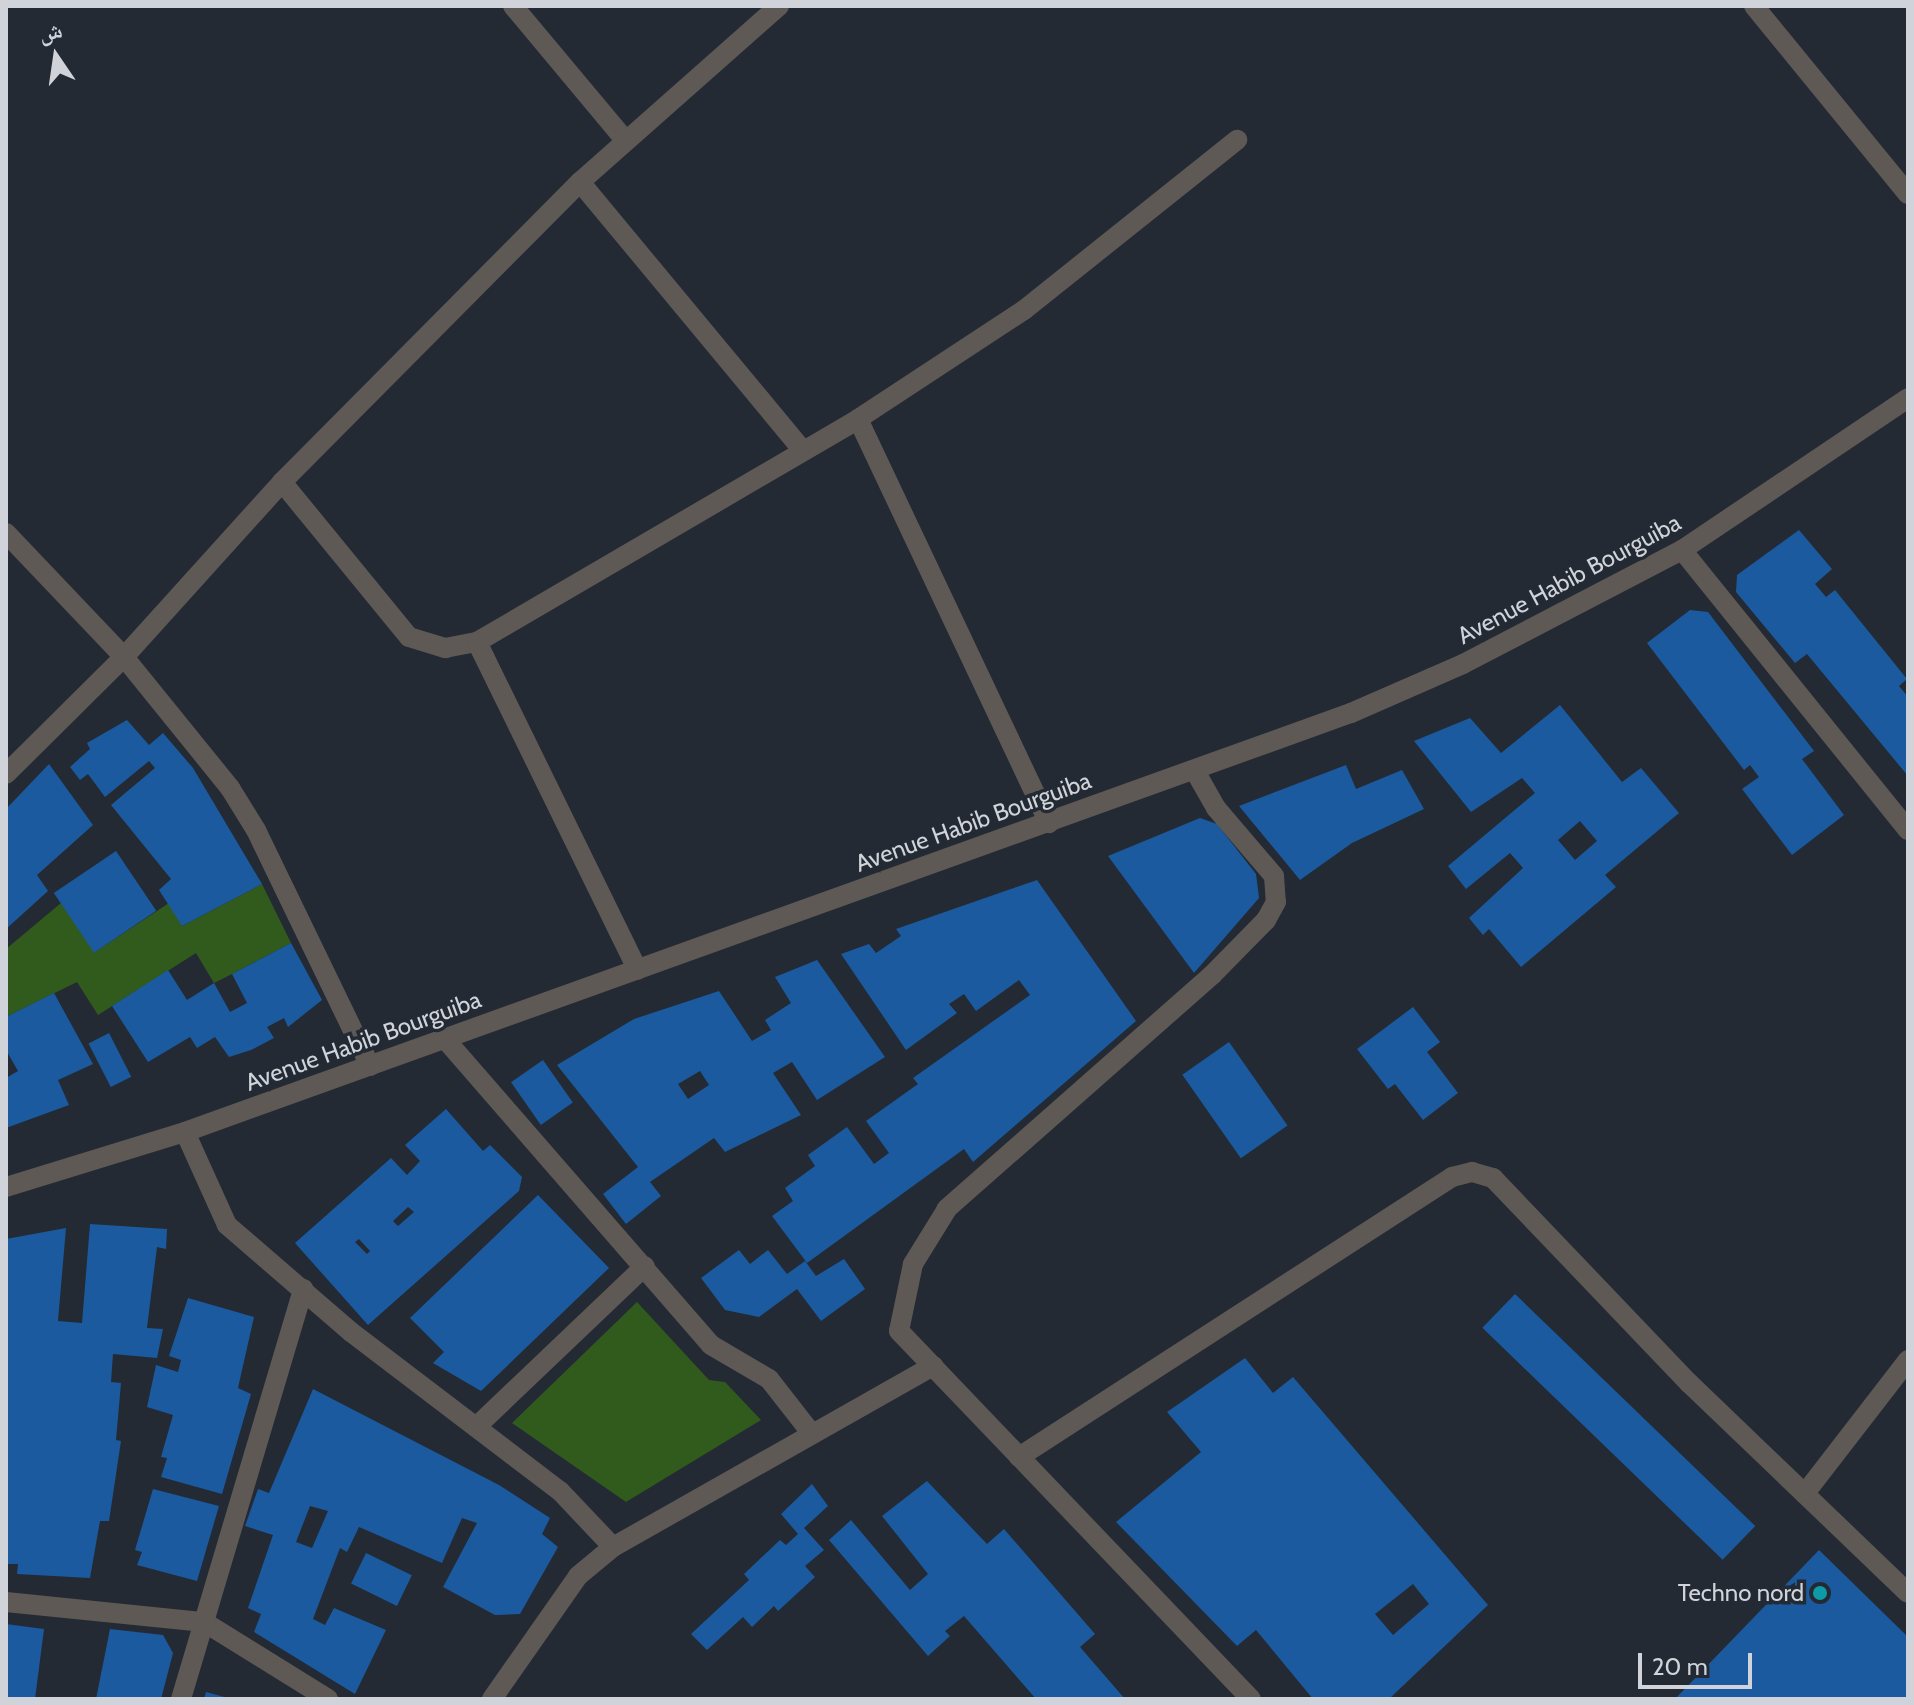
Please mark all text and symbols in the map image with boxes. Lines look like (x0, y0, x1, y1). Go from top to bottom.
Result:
north arrow (16, 16, 96, 96)
text: ش (36, 16, 65, 48)
street label: Avenue Habib Bourguiba (1452, 508, 1686, 650)
street label: Avenue Habib Bourguiba (851, 766, 1095, 878)
street label: Avenue Habib Bourguiba (241, 985, 485, 1097)
place label: Techno nord (1678, 1579, 1804, 1607)
marker: Techno nord (1811, 1584, 1829, 1602)
scale bar (1642, 1637, 1756, 1687)
text: 20 m (1652, 1652, 1708, 1681)

